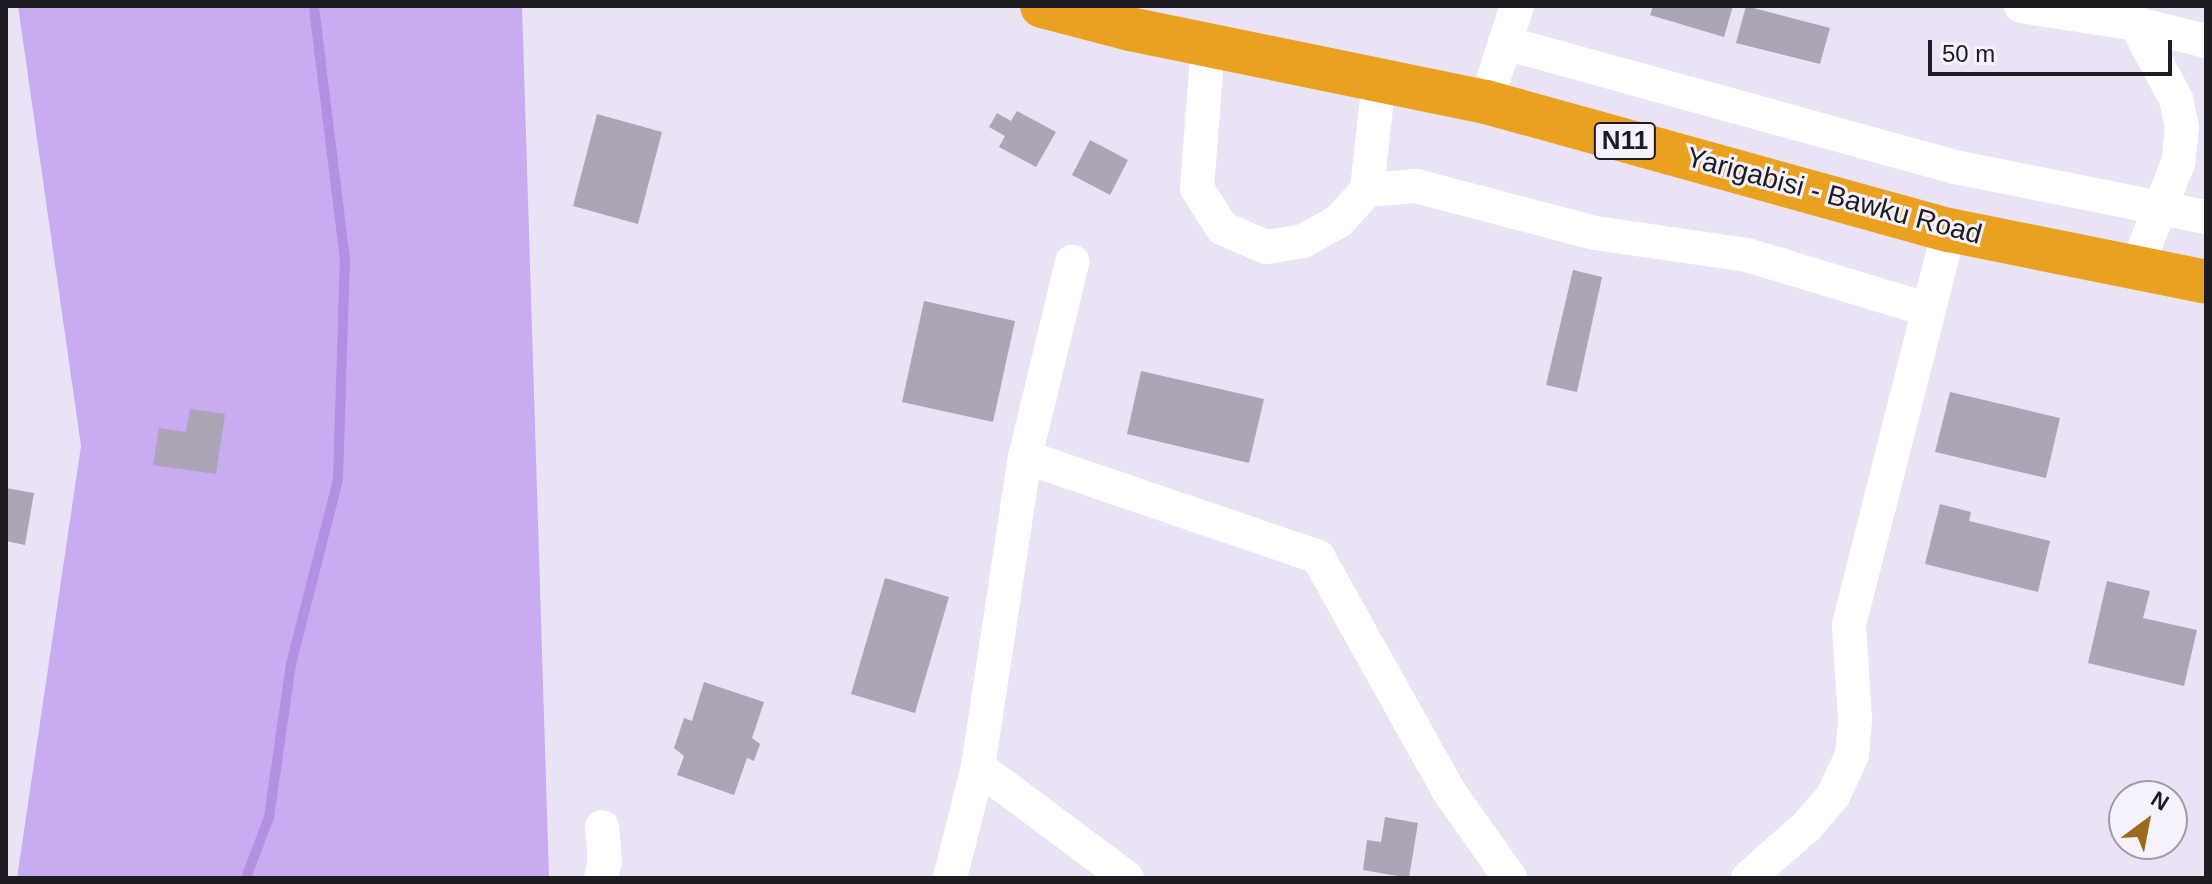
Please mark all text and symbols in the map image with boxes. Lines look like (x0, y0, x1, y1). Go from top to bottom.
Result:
scale bar (1932, 24, 2176, 74)
text: 50 m (1942, 40, 1995, 67)
road number: N11 (1593, 119, 1657, 163)
street label: Yarigabisi - Bawku Road (1683, 140, 1985, 252)
north arrow (2108, 780, 2188, 860)
text: N (2147, 786, 2173, 816)

